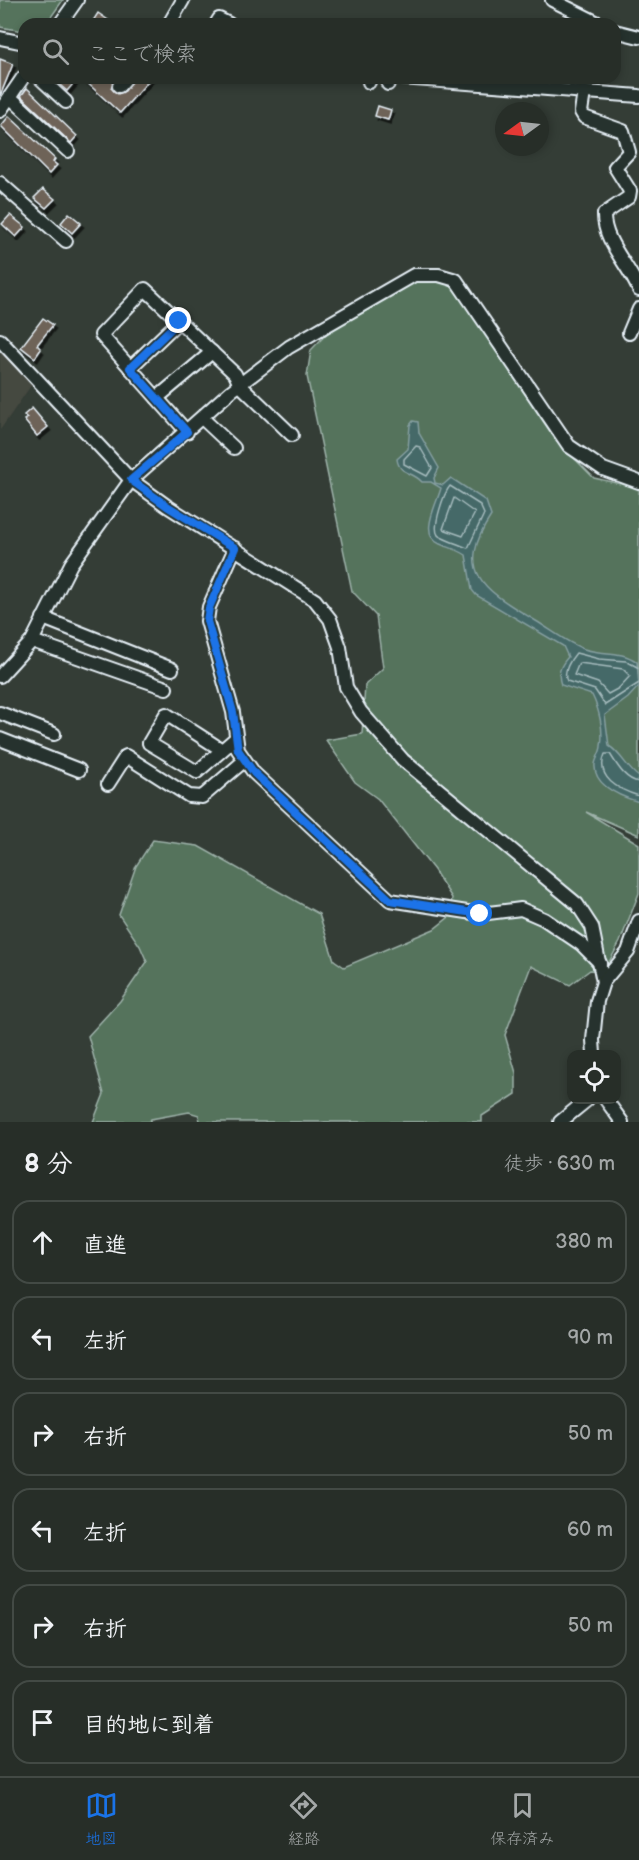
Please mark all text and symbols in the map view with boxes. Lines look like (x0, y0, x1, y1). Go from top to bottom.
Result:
search box (18, 18, 621, 84)
icon: search (39, 35, 72, 68)
text: ここで検索 (87, 41, 197, 68)
north arrow (495, 102, 549, 156)
route end (165, 307, 191, 333)
route start (466, 900, 492, 926)
map controls (567, 1050, 621, 1104)
button: locate (567, 1050, 621, 1104)
text: 8 分 (24, 1149, 73, 1180)
text: 徒歩 · 630 m (504, 1152, 615, 1176)
icon: ahead (26, 1226, 59, 1259)
text: 380 m (555, 1230, 613, 1254)
text: 直進 (83, 1232, 127, 1259)
icon: left (26, 1322, 59, 1355)
text: 90 m (568, 1326, 613, 1350)
text: 左折 (83, 1328, 127, 1355)
icon: right (26, 1418, 59, 1451)
text: 50 m (568, 1422, 613, 1446)
text: 右折 (83, 1424, 127, 1451)
icon: left (26, 1514, 59, 1547)
text: 60 m (567, 1518, 613, 1542)
text: 左折 (83, 1520, 127, 1547)
icon: right (26, 1610, 59, 1643)
text: 50 m (568, 1614, 613, 1638)
text: 右折 (83, 1616, 127, 1643)
icon: arrive (26, 1706, 59, 1739)
text: 目的地に到着 (83, 1712, 215, 1739)
tab: 地図 (85, 1789, 118, 1849)
tab: 経路 (287, 1789, 320, 1849)
tab: 保存済み (490, 1789, 554, 1849)

